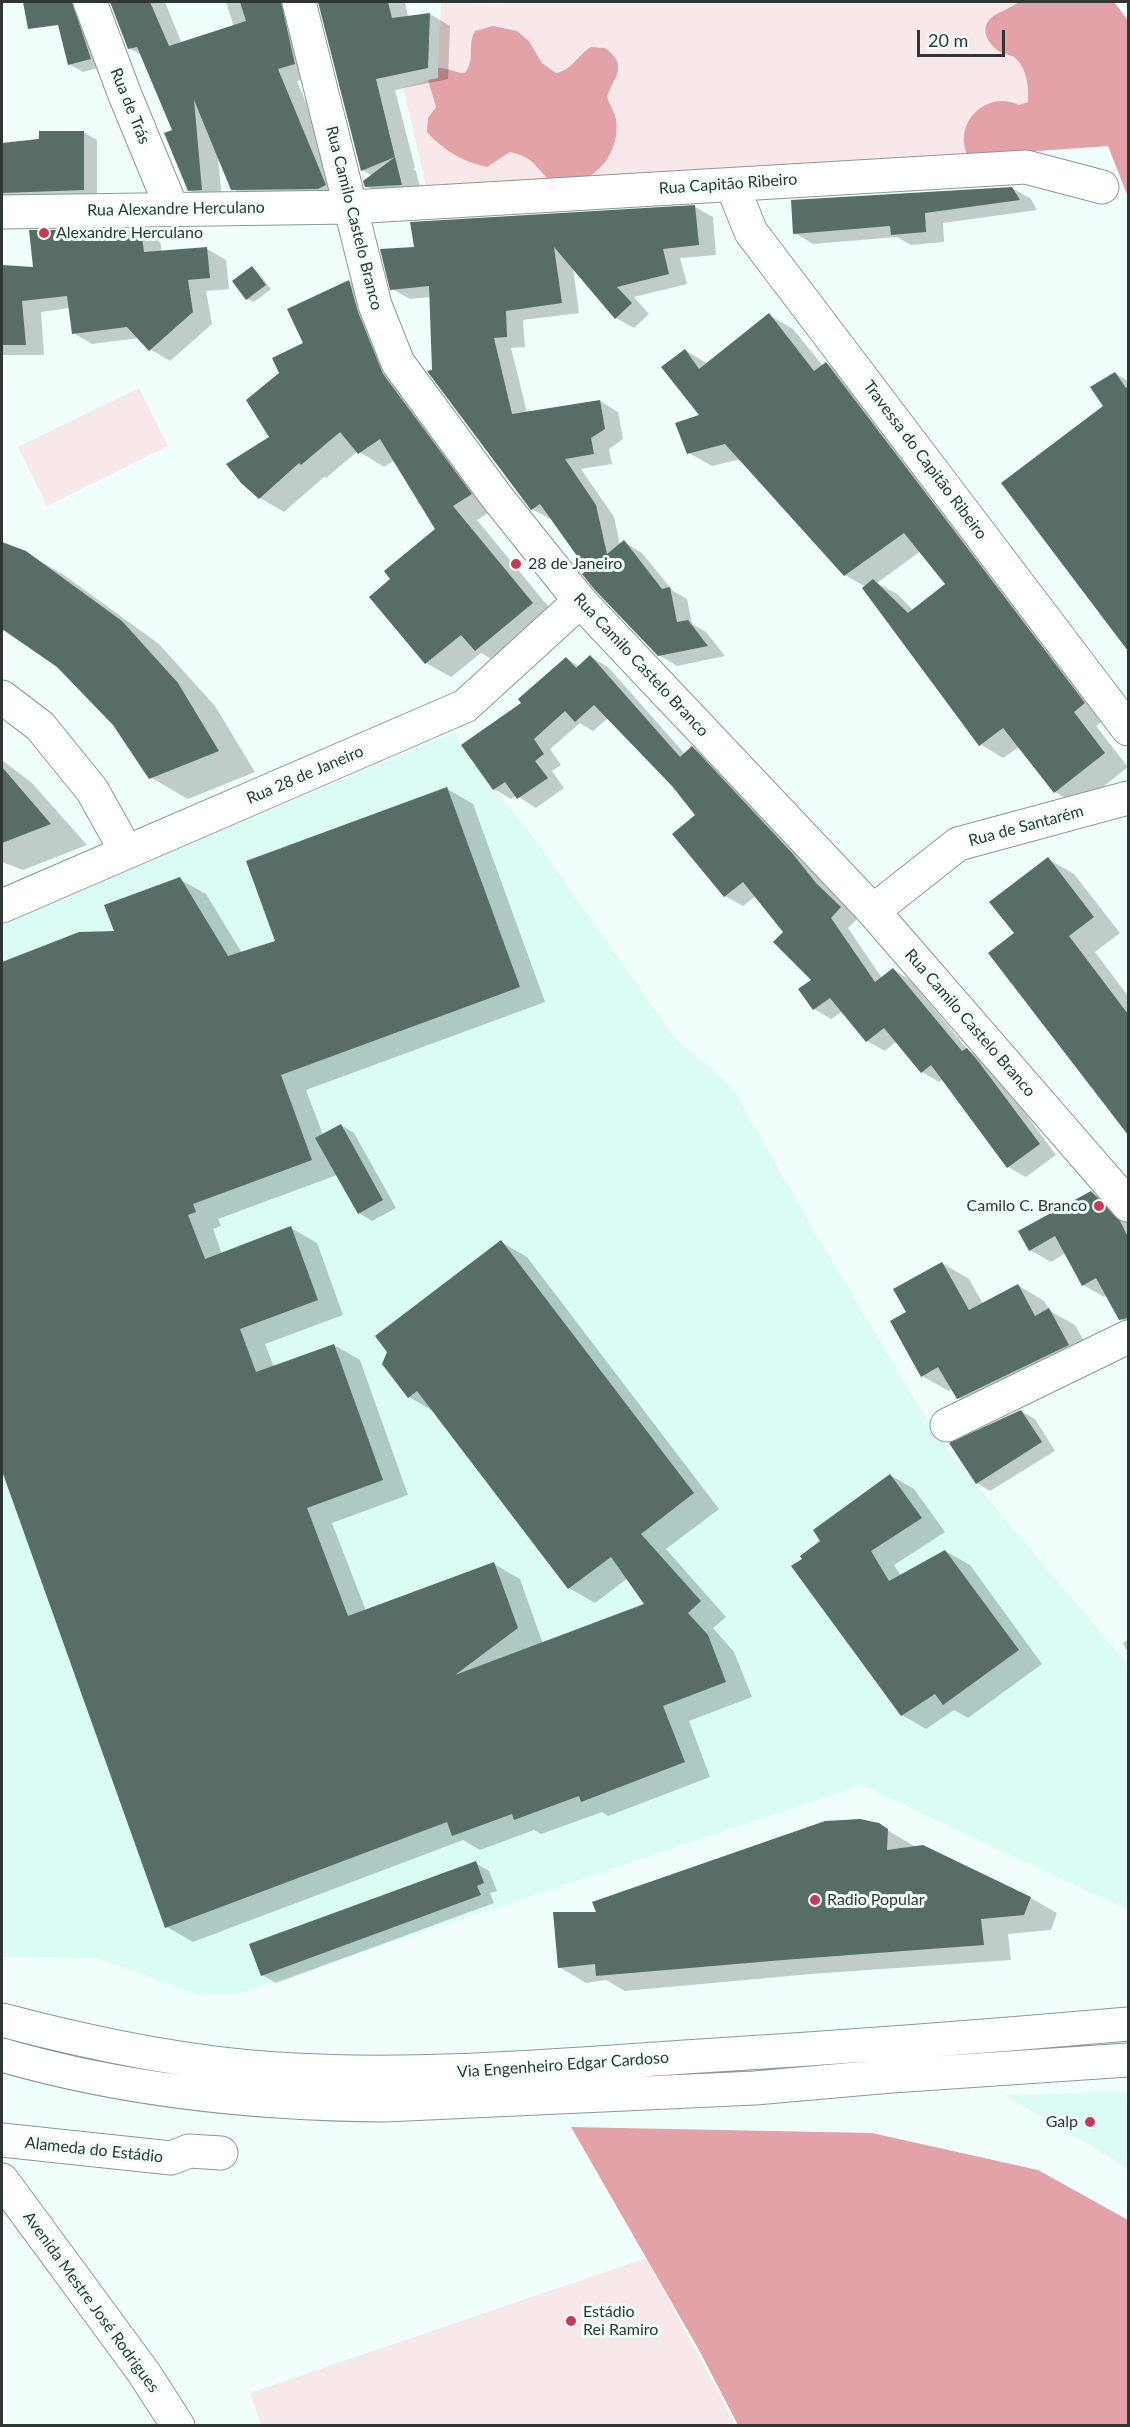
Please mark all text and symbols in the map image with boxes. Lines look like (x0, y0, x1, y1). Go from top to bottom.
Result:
scale bar (920, 18, 1008, 56)
text: 20 m (928, 29, 968, 51)
street label: Rua de Trás (106, 65, 154, 147)
street label: Rua Camilo Castelo Branco (322, 124, 386, 312)
street label: Rua Capitão Ribeiro (658, 170, 798, 198)
street label: Rua Alexandre Herculano (87, 198, 265, 220)
place label: Alexandre Herculano (56, 223, 203, 243)
marker: Alexandre Herculano (37, 226, 51, 240)
street label: Travessa do Capitão Ribeiro (859, 377, 991, 543)
place label: 28 de Janeiro (528, 554, 622, 574)
marker: 28 de Janeiro (509, 557, 523, 571)
street label: Rua Camilo Castelo Branco (569, 589, 713, 741)
street label: Rua 28 de Janeiro (244, 742, 366, 808)
street label: Rua de Santarém (966, 801, 1086, 851)
street label: Rua Camilo Castelo Branco (901, 945, 1039, 1101)
place label: Camilo C. Branco (967, 1196, 1087, 1216)
marker: Camilo C. Branco (1092, 1199, 1106, 1213)
place label: Radio Popular (827, 1890, 925, 1910)
marker: Radio Popular (808, 1893, 822, 1907)
street label: Via Engenheiro Edgar Cardoso (456, 2048, 670, 2082)
place label: Galp (1046, 2112, 1078, 2132)
marker: Galp (1083, 2115, 1097, 2129)
street label: Alameda do Estádio (24, 2133, 164, 2167)
street label: Avenida Mestre José Rodrigues (19, 2208, 163, 2396)
place label: Estádio Rei Ramiro (583, 2302, 658, 2340)
marker: Estádio Rei Ramiro (564, 2314, 578, 2328)

